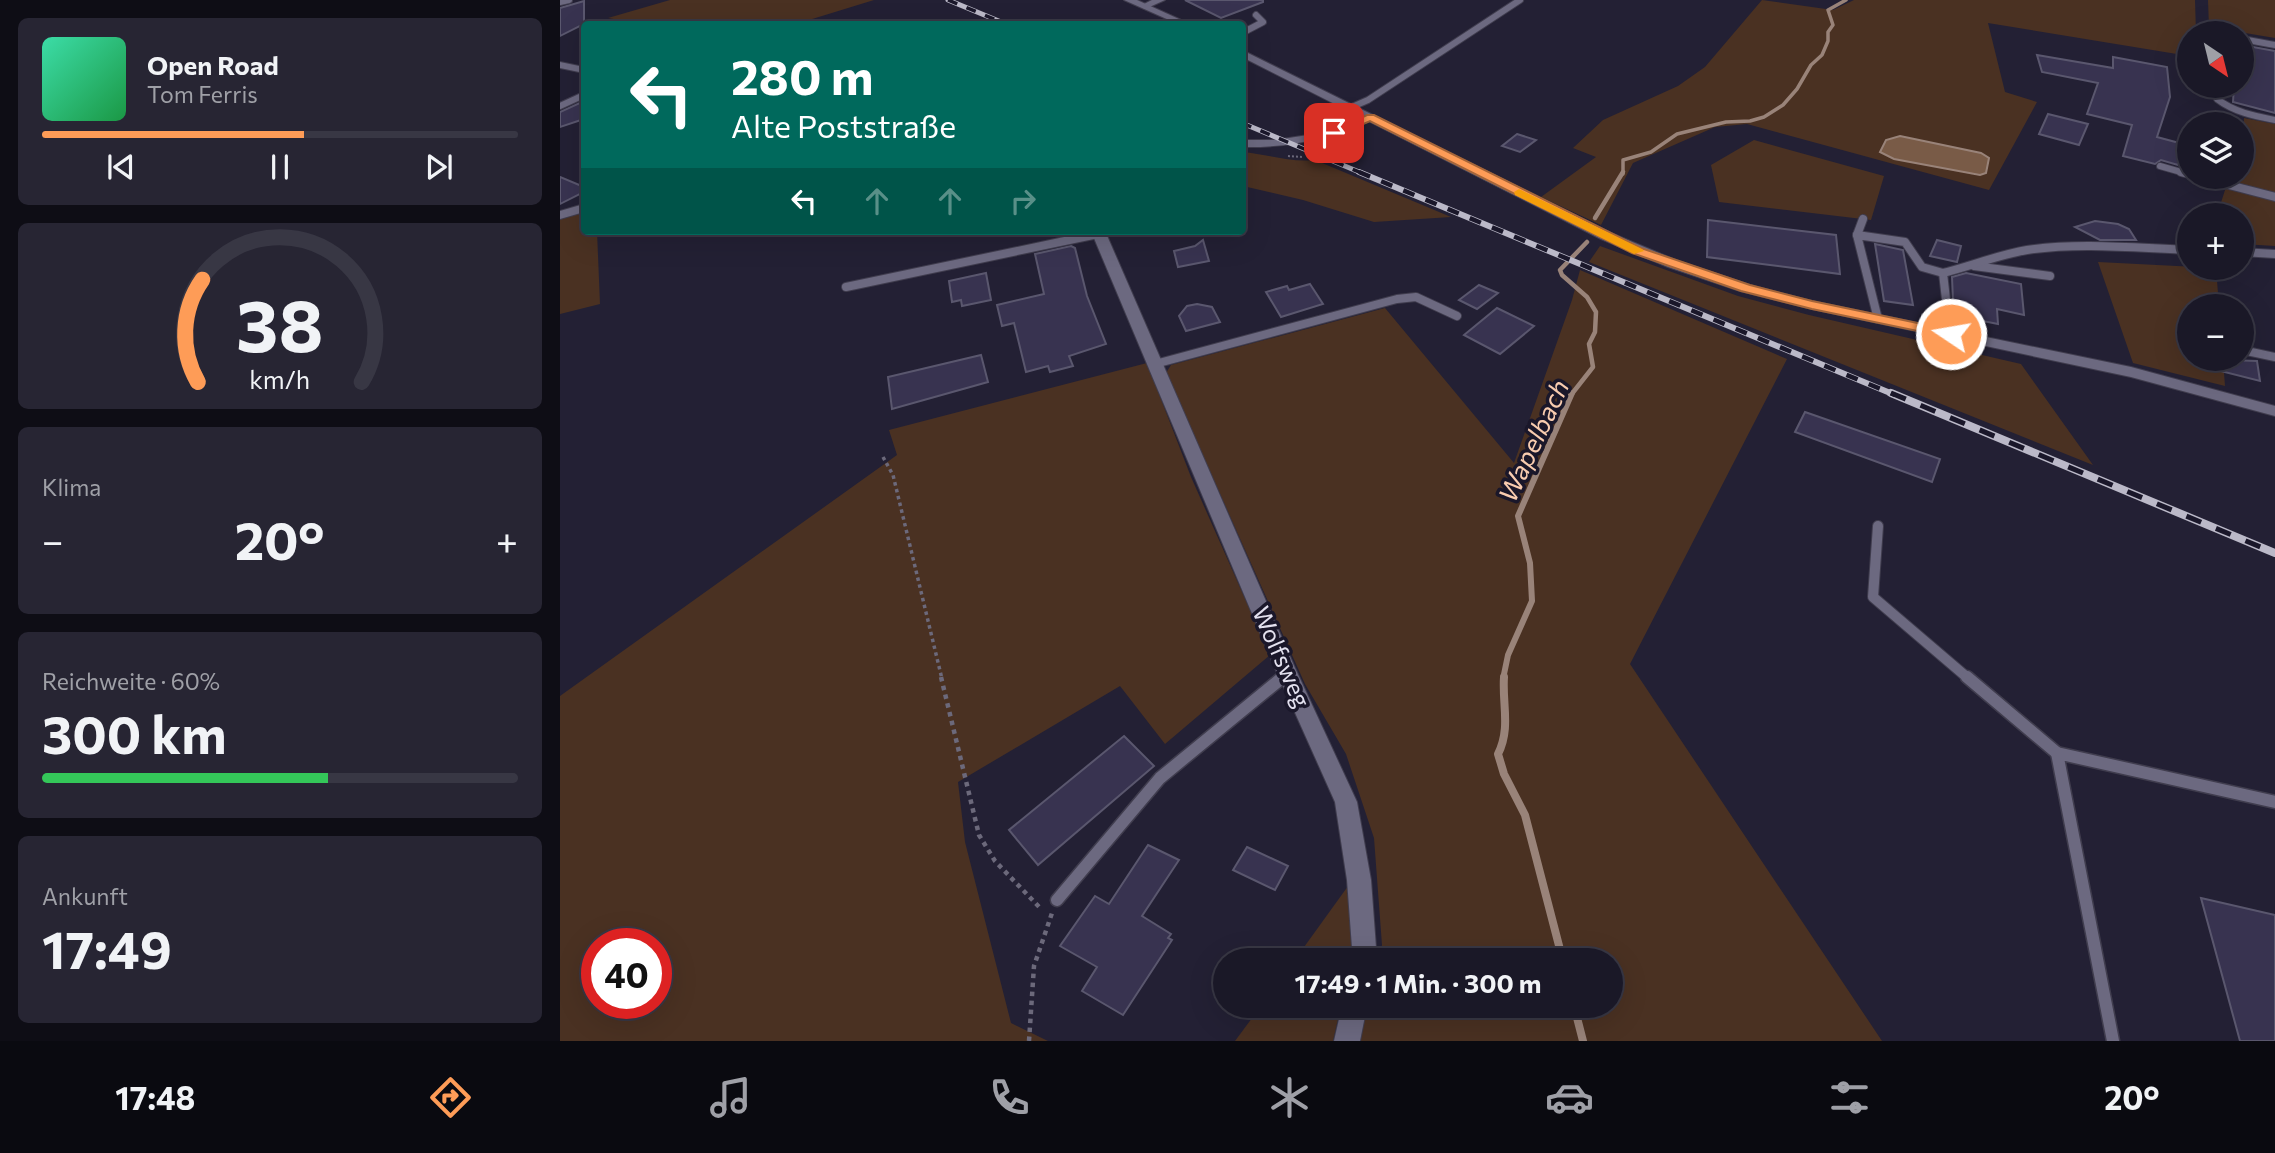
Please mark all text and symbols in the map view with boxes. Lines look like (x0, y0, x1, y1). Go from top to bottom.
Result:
north arrow (2177, 21, 2254, 98)
map controls (2177, 21, 2254, 371)
text: 280 m (731, 45, 874, 105)
text: Open Road (147, 49, 279, 80)
icon: left (616, 49, 707, 140)
text: Tom Ferris (147, 80, 258, 108)
pin (1304, 103, 1364, 163)
text: Alte Poststraße (731, 105, 956, 145)
button: layers (2177, 112, 2254, 189)
icon: arrive (1315, 114, 1353, 152)
icon: previous (102, 148, 140, 186)
icon: pause (261, 148, 299, 186)
icon: next (420, 148, 458, 186)
icon: left (785, 182, 823, 220)
icon: ahead (858, 182, 896, 220)
icon: ahead (931, 182, 969, 220)
icon: right (1004, 182, 1042, 220)
button: + (2177, 203, 2254, 280)
text: 38 (236, 278, 324, 367)
button: − (2177, 294, 2254, 371)
position arrow (1914, 297, 1988, 371)
text: km/h (250, 364, 310, 394)
water label: Wapelbach (1491, 374, 1574, 506)
text: Klima (42, 473, 101, 501)
text: 20° (235, 507, 325, 571)
text: − (42, 516, 64, 563)
text: + (496, 516, 518, 563)
street label: Wolfsweg (1247, 601, 1317, 711)
text: Reichweite · 60% (42, 667, 220, 695)
text: 300 km (42, 701, 227, 765)
text: Ankunft (42, 882, 128, 910)
text: 17:49 (42, 916, 172, 980)
speed limit sign: 40 (581, 928, 672, 1019)
text: 17:49 · 1 Min. · 300 m (1295, 967, 1541, 998)
icon: directions (426, 1073, 475, 1122)
icon: music (706, 1073, 755, 1122)
icon: phone (985, 1073, 1034, 1122)
icon: climate (1265, 1073, 1314, 1122)
icon: car (1545, 1073, 1594, 1122)
icon: filters (1825, 1073, 1874, 1122)
text: 17:48 (115, 1077, 195, 1117)
text: 20° (2104, 1077, 2160, 1117)

